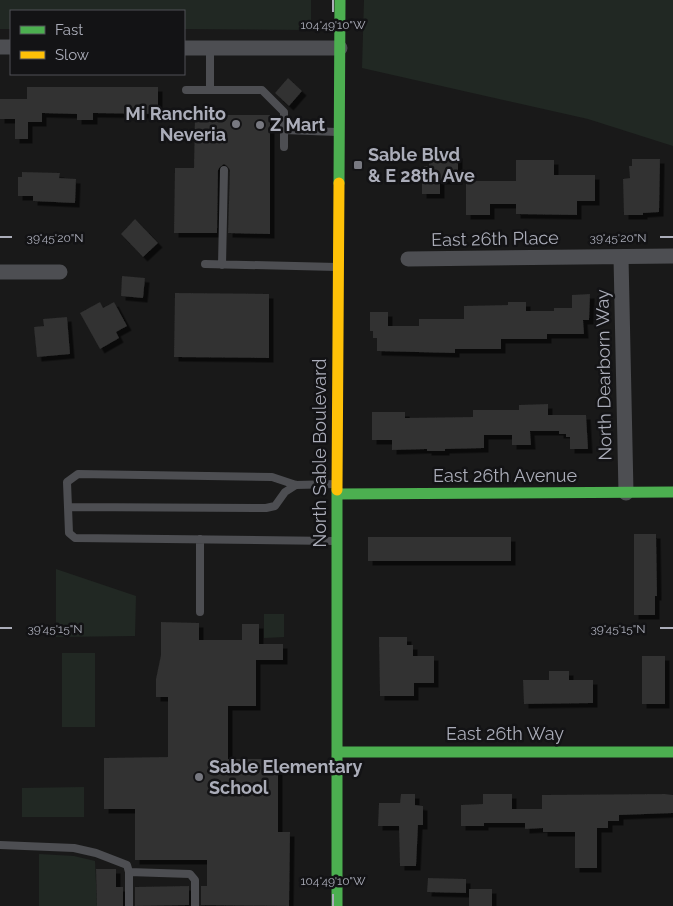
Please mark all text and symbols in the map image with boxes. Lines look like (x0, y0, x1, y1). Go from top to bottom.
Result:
legend (10, 10, 185, 75)
text: 104°49'10"W (300, 18, 366, 32)
text: Fast (55, 21, 83, 39)
text: Slow (55, 46, 89, 64)
place label: Mi Ranchito Neveria (125, 103, 226, 145)
place label: Z Mart (270, 114, 325, 135)
marker: Mi Ranchito Neveria (230, 118, 242, 130)
marker: Z Mart (254, 119, 266, 131)
place label: Sable Blvd & E 28th Ave (368, 144, 475, 186)
marker: Sable Blvd & E 28th Ave (352, 159, 364, 171)
street label: East 26th Place (431, 227, 559, 250)
text: 39°45'20"N (27, 231, 83, 245)
text: 39°45'20"N (590, 231, 646, 245)
street label: North Dearborn Way (592, 289, 615, 461)
street label: North Sable Boulevard (309, 359, 330, 547)
street label: East 26th Avenue (433, 465, 577, 486)
text: 39°45'15"N (27, 622, 83, 636)
text: 39°45'15"N (590, 622, 646, 636)
street label: East 26th Way (446, 723, 564, 744)
place label: Sable Elementary School (209, 756, 362, 798)
marker: Sable Elementary School (193, 771, 205, 783)
text: 104°49'10"W (300, 874, 366, 888)

